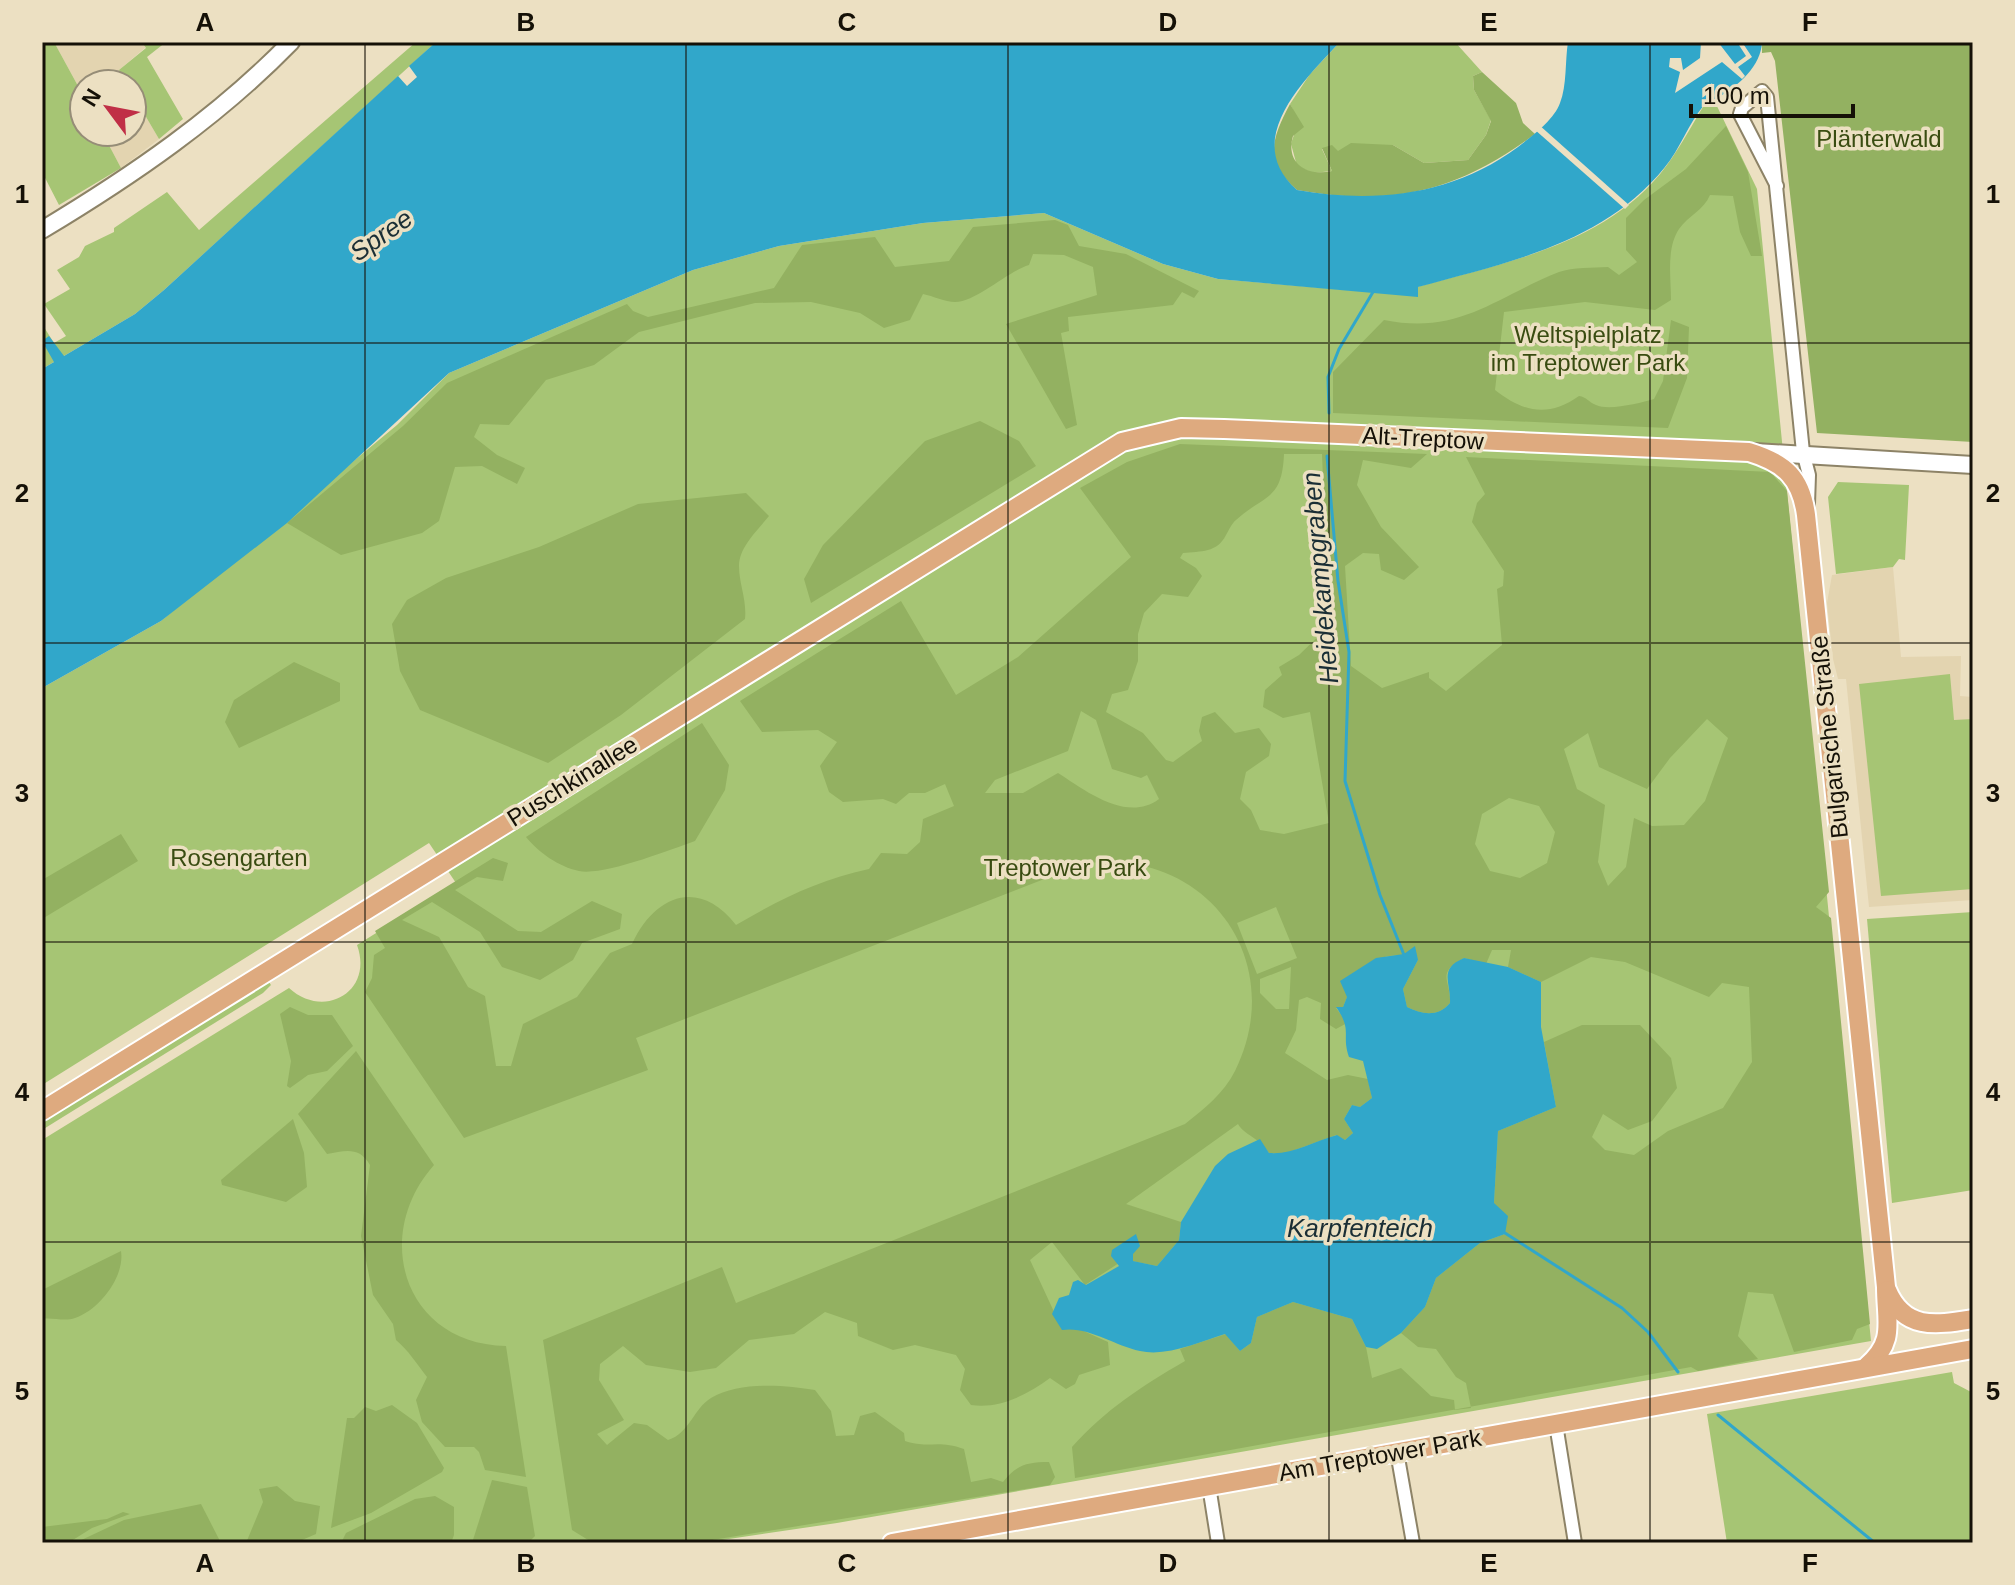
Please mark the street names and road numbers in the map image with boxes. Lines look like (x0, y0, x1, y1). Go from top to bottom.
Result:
street label: Alt-Treptow (1361, 421, 1485, 455)
street label: Bulgarische Straße (1805, 634, 1853, 840)
street label: Puschkinallee (502, 730, 642, 832)
street label: Am Treptower Park (1277, 1424, 1484, 1486)

